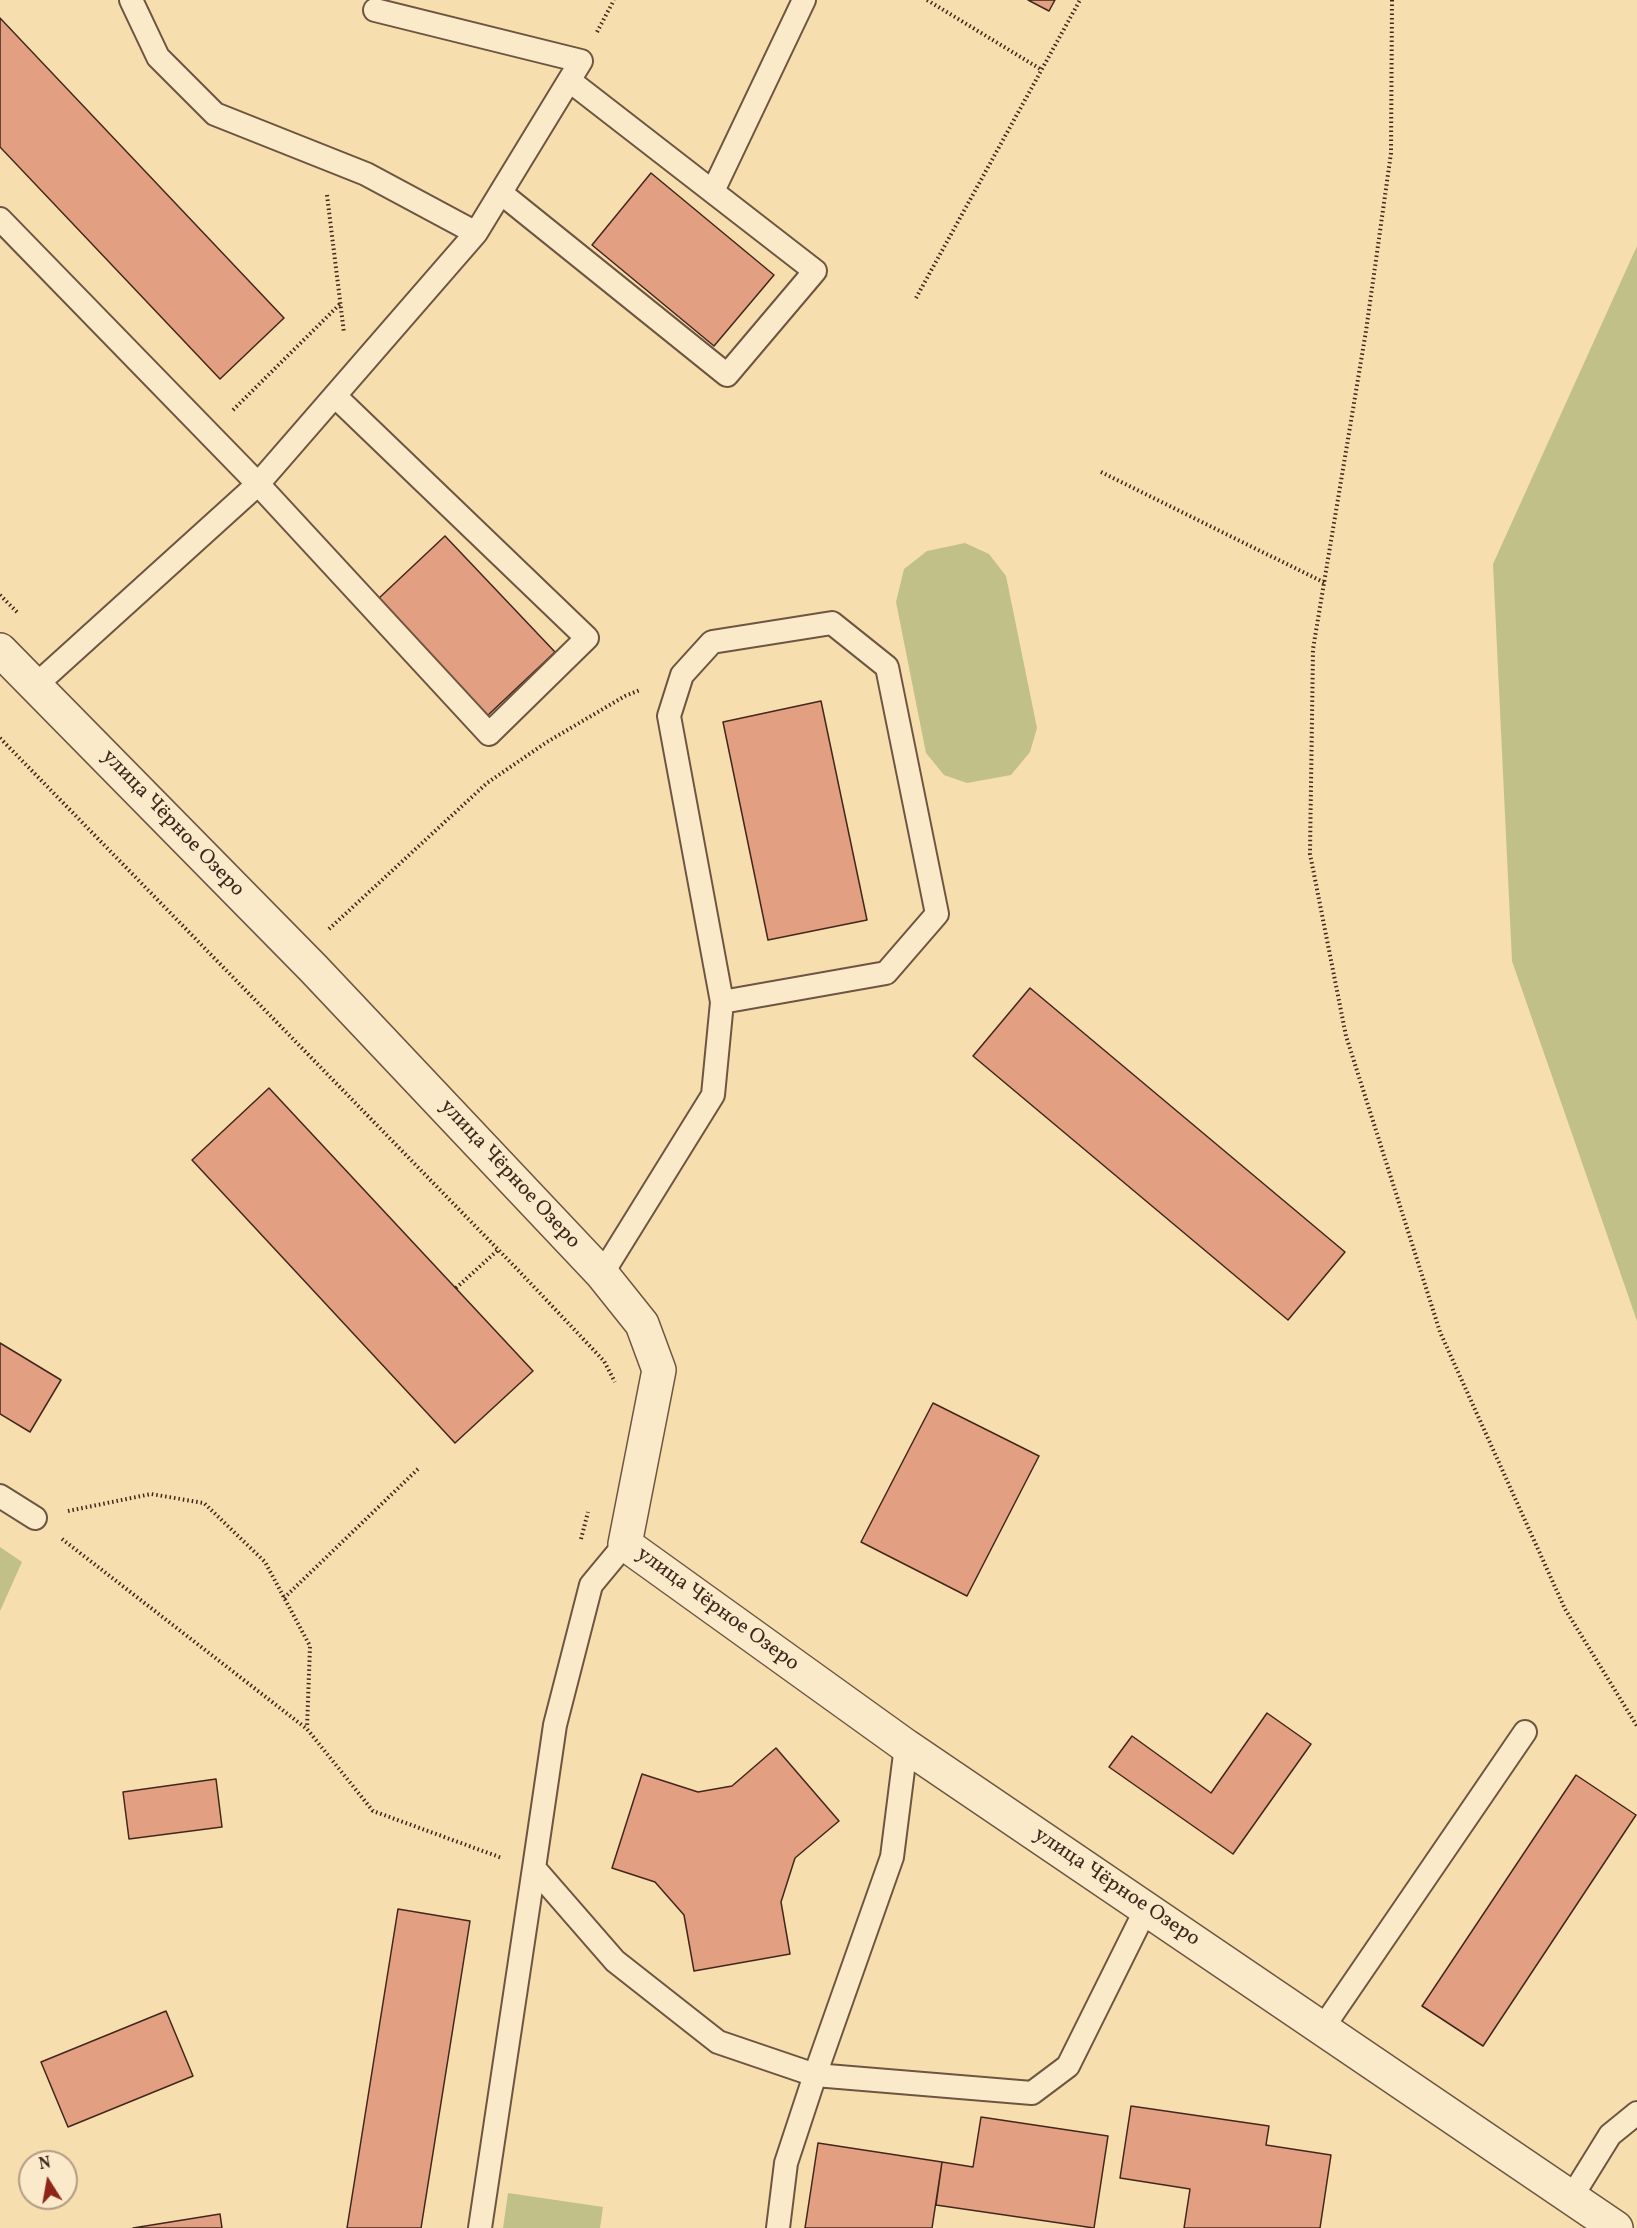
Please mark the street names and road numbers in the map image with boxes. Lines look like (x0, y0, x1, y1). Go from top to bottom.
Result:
street label: улица Чёрное Озеро (95, 745, 249, 903)
street label: улица Чёрное Озеро (433, 1095, 585, 1255)
street label: улица Чёрное Озеро (631, 1542, 803, 1678)
street label: улица Чёрное Озеро (1028, 1823, 1204, 1953)

